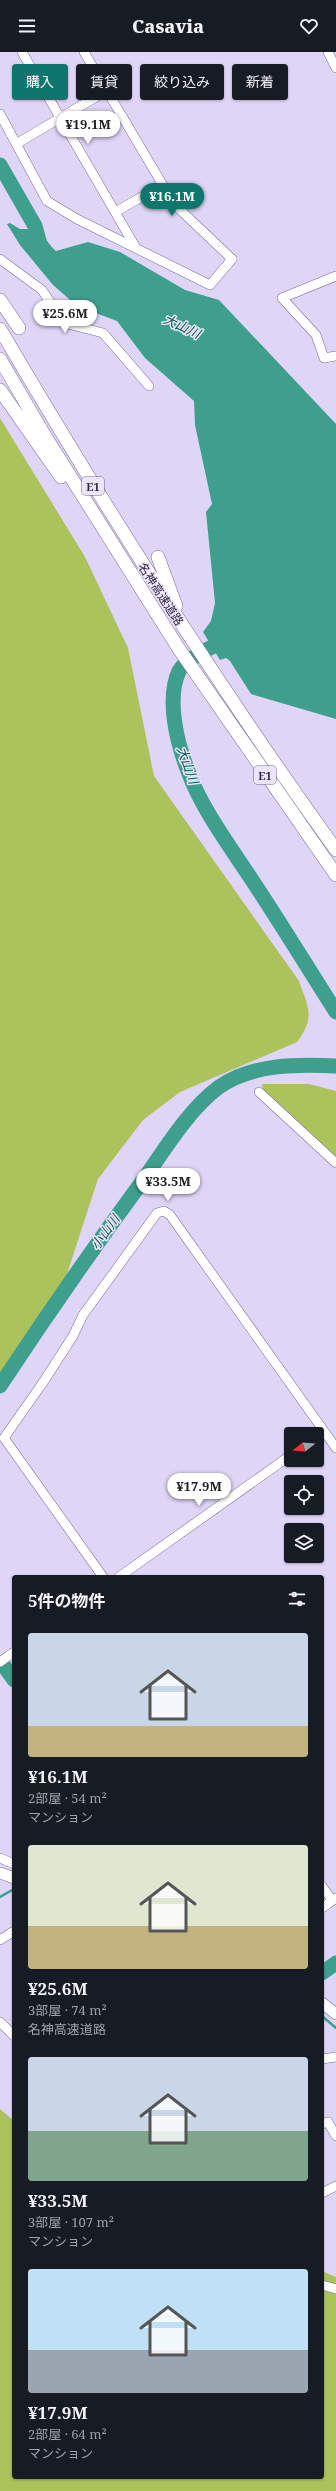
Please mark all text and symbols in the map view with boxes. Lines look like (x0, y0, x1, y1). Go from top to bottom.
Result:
text: Casavia (132, 14, 204, 38)
icon: menu (16, 15, 38, 37)
icon: heart (298, 15, 320, 37)
chip: 購入 (12, 64, 68, 100)
chip: 賃貸 (76, 64, 132, 100)
chip: 絞り込み (140, 64, 224, 100)
chip: 新着 (232, 64, 288, 100)
pin: ¥19.1M (55, 111, 121, 145)
text: ¥19.1M (65, 115, 111, 133)
pin: ¥16.1M (139, 183, 205, 217)
text: ¥16.1M (149, 187, 195, 205)
pin: ¥25.6M (32, 300, 98, 334)
text: ¥25.6M (42, 304, 88, 322)
water label: 大山川 (161, 310, 205, 343)
road number: E1 (82, 477, 104, 495)
street label: 名神高速道路 (134, 559, 188, 629)
water label: 大山川 (173, 744, 204, 788)
road number: E1 (254, 766, 276, 784)
pin: ¥33.5M (135, 1168, 201, 1202)
text: ¥33.5M (145, 1172, 191, 1190)
water label: 小山川 (86, 1209, 125, 1253)
north arrow (284, 1427, 324, 1467)
map controls (284, 1427, 324, 1563)
pin: ¥17.9M (166, 1473, 232, 1507)
button: locate (284, 1475, 324, 1515)
text: ¥17.9M (176, 1477, 222, 1495)
button: layers (284, 1523, 324, 1563)
icon: filters (286, 1588, 308, 1610)
text: 5件の物件 (28, 1589, 106, 1612)
icon: home (132, 1659, 204, 1731)
text: ¥16.1M (28, 1765, 88, 1788)
text: 2部屋 · 54 m² (28, 1789, 107, 1807)
text: マンション (28, 1808, 93, 1826)
icon: home (132, 1871, 204, 1943)
text: ¥25.6M (28, 1977, 88, 2000)
text: 3部屋 · 74 m² (28, 2001, 107, 2019)
text: 名神高速道路 (28, 2020, 106, 2038)
icon: home (132, 2083, 204, 2155)
text: ¥33.5M (28, 2189, 88, 2212)
text: 3部屋 · 107 m² (28, 2213, 114, 2231)
text: マンション (28, 2232, 93, 2250)
icon: home (132, 2295, 204, 2367)
text: ¥17.9M (28, 2401, 88, 2424)
text: 2部屋 · 64 m² (28, 2425, 107, 2443)
text: マンション (28, 2444, 93, 2462)

